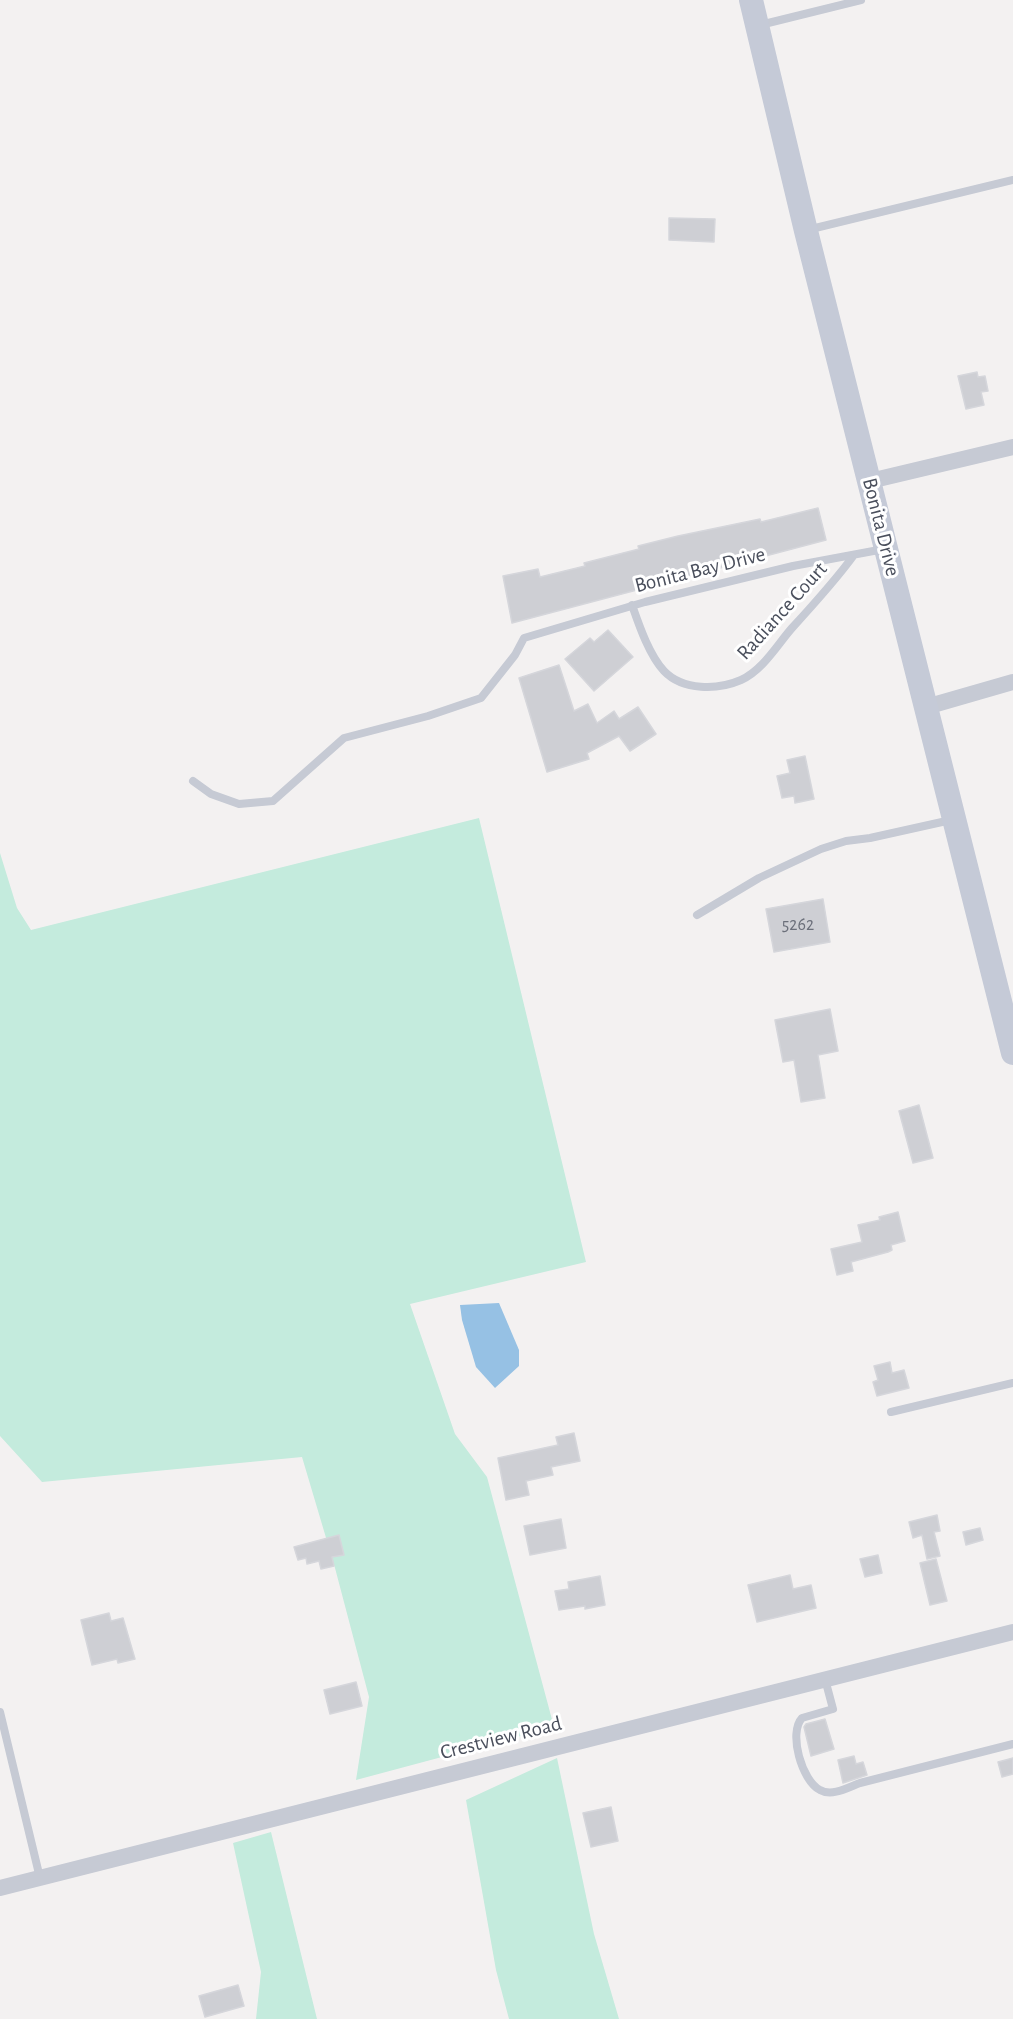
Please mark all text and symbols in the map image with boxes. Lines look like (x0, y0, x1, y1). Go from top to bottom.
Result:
street label: Bonita Drive (857, 475, 905, 579)
street label: Bonita Bay Drive (632, 542, 768, 598)
street label: Radiance Court (731, 557, 833, 665)
house number: 5262 (782, 914, 814, 936)
street label: Crestview Road (438, 1711, 564, 1765)

